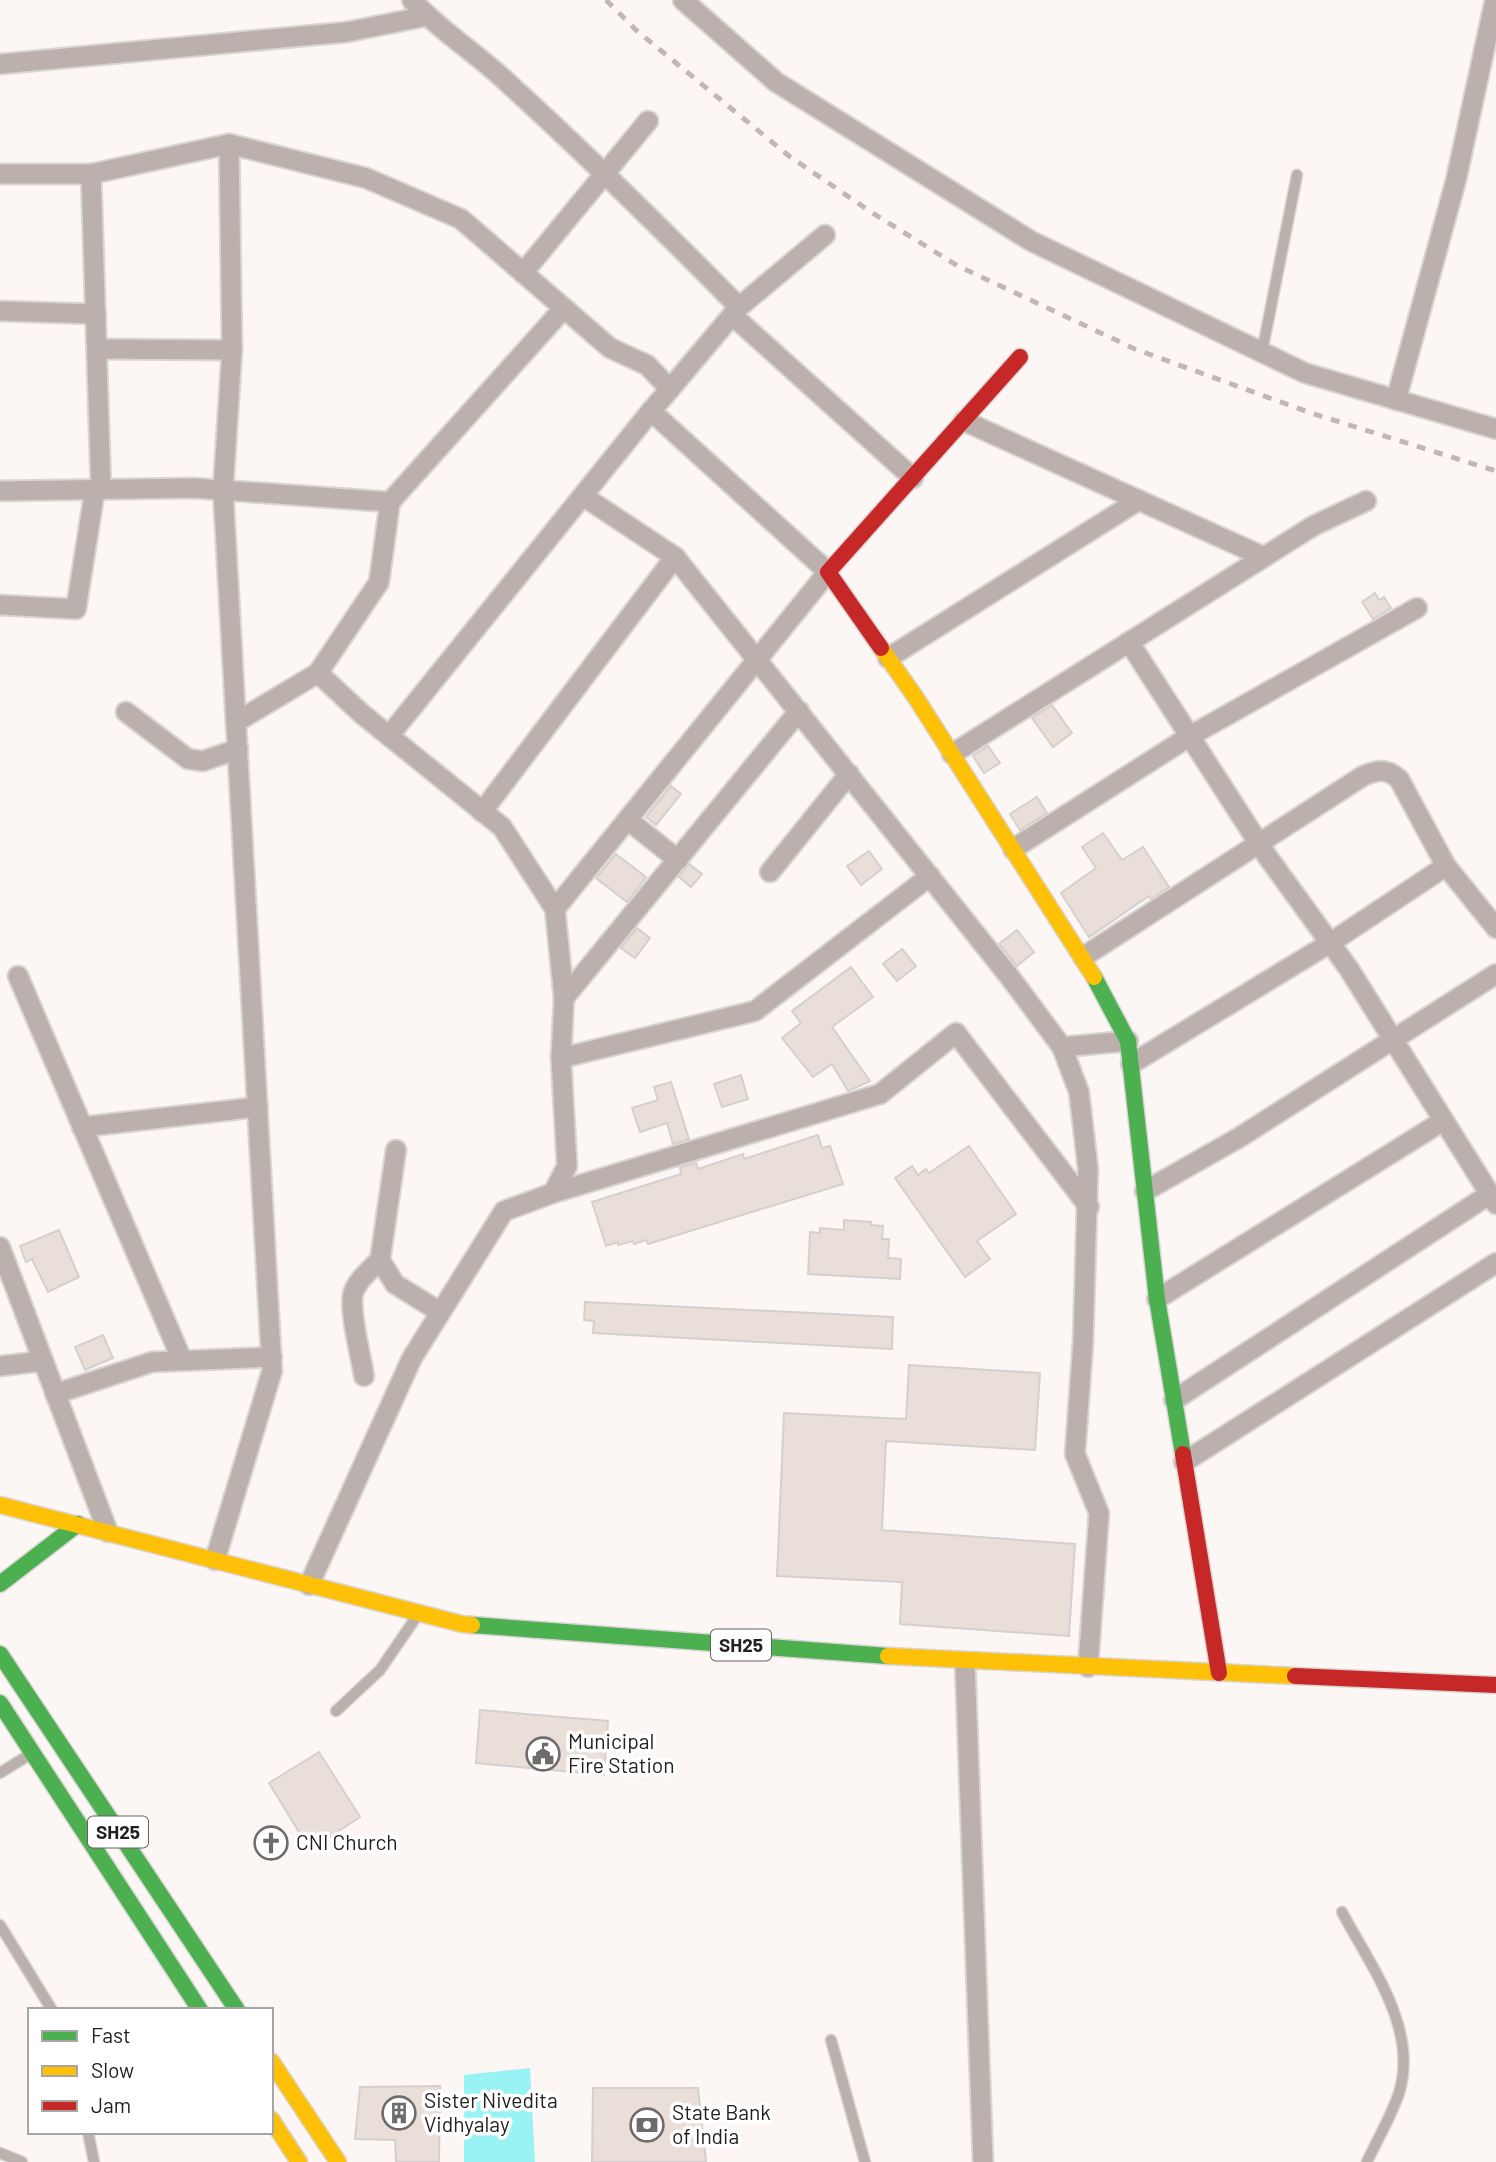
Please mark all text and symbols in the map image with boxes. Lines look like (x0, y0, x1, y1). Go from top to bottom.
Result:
road number: SH25 (711, 1630, 771, 1660)
place label: Municipal Fire Station (568, 1728, 675, 1777)
public building icon: Municipal Fire Station (524, 1735, 562, 1773)
road number: SH25 (88, 1816, 148, 1848)
church icon: CNI Church (252, 1824, 290, 1862)
place label: CNI Church (296, 1829, 398, 1854)
legend (28, 2008, 273, 2134)
text: Fast (91, 2022, 131, 2047)
text: Slow (91, 2057, 134, 2082)
place label: Sister Nivedita Vidhyalay (424, 2087, 558, 2136)
text: Jam (91, 2092, 131, 2117)
building icon: Sister Nivedita Vidhyalay (380, 2094, 418, 2132)
place label: State Bank of India (672, 2099, 771, 2148)
bank icon: State Bank of India (628, 2106, 666, 2144)

